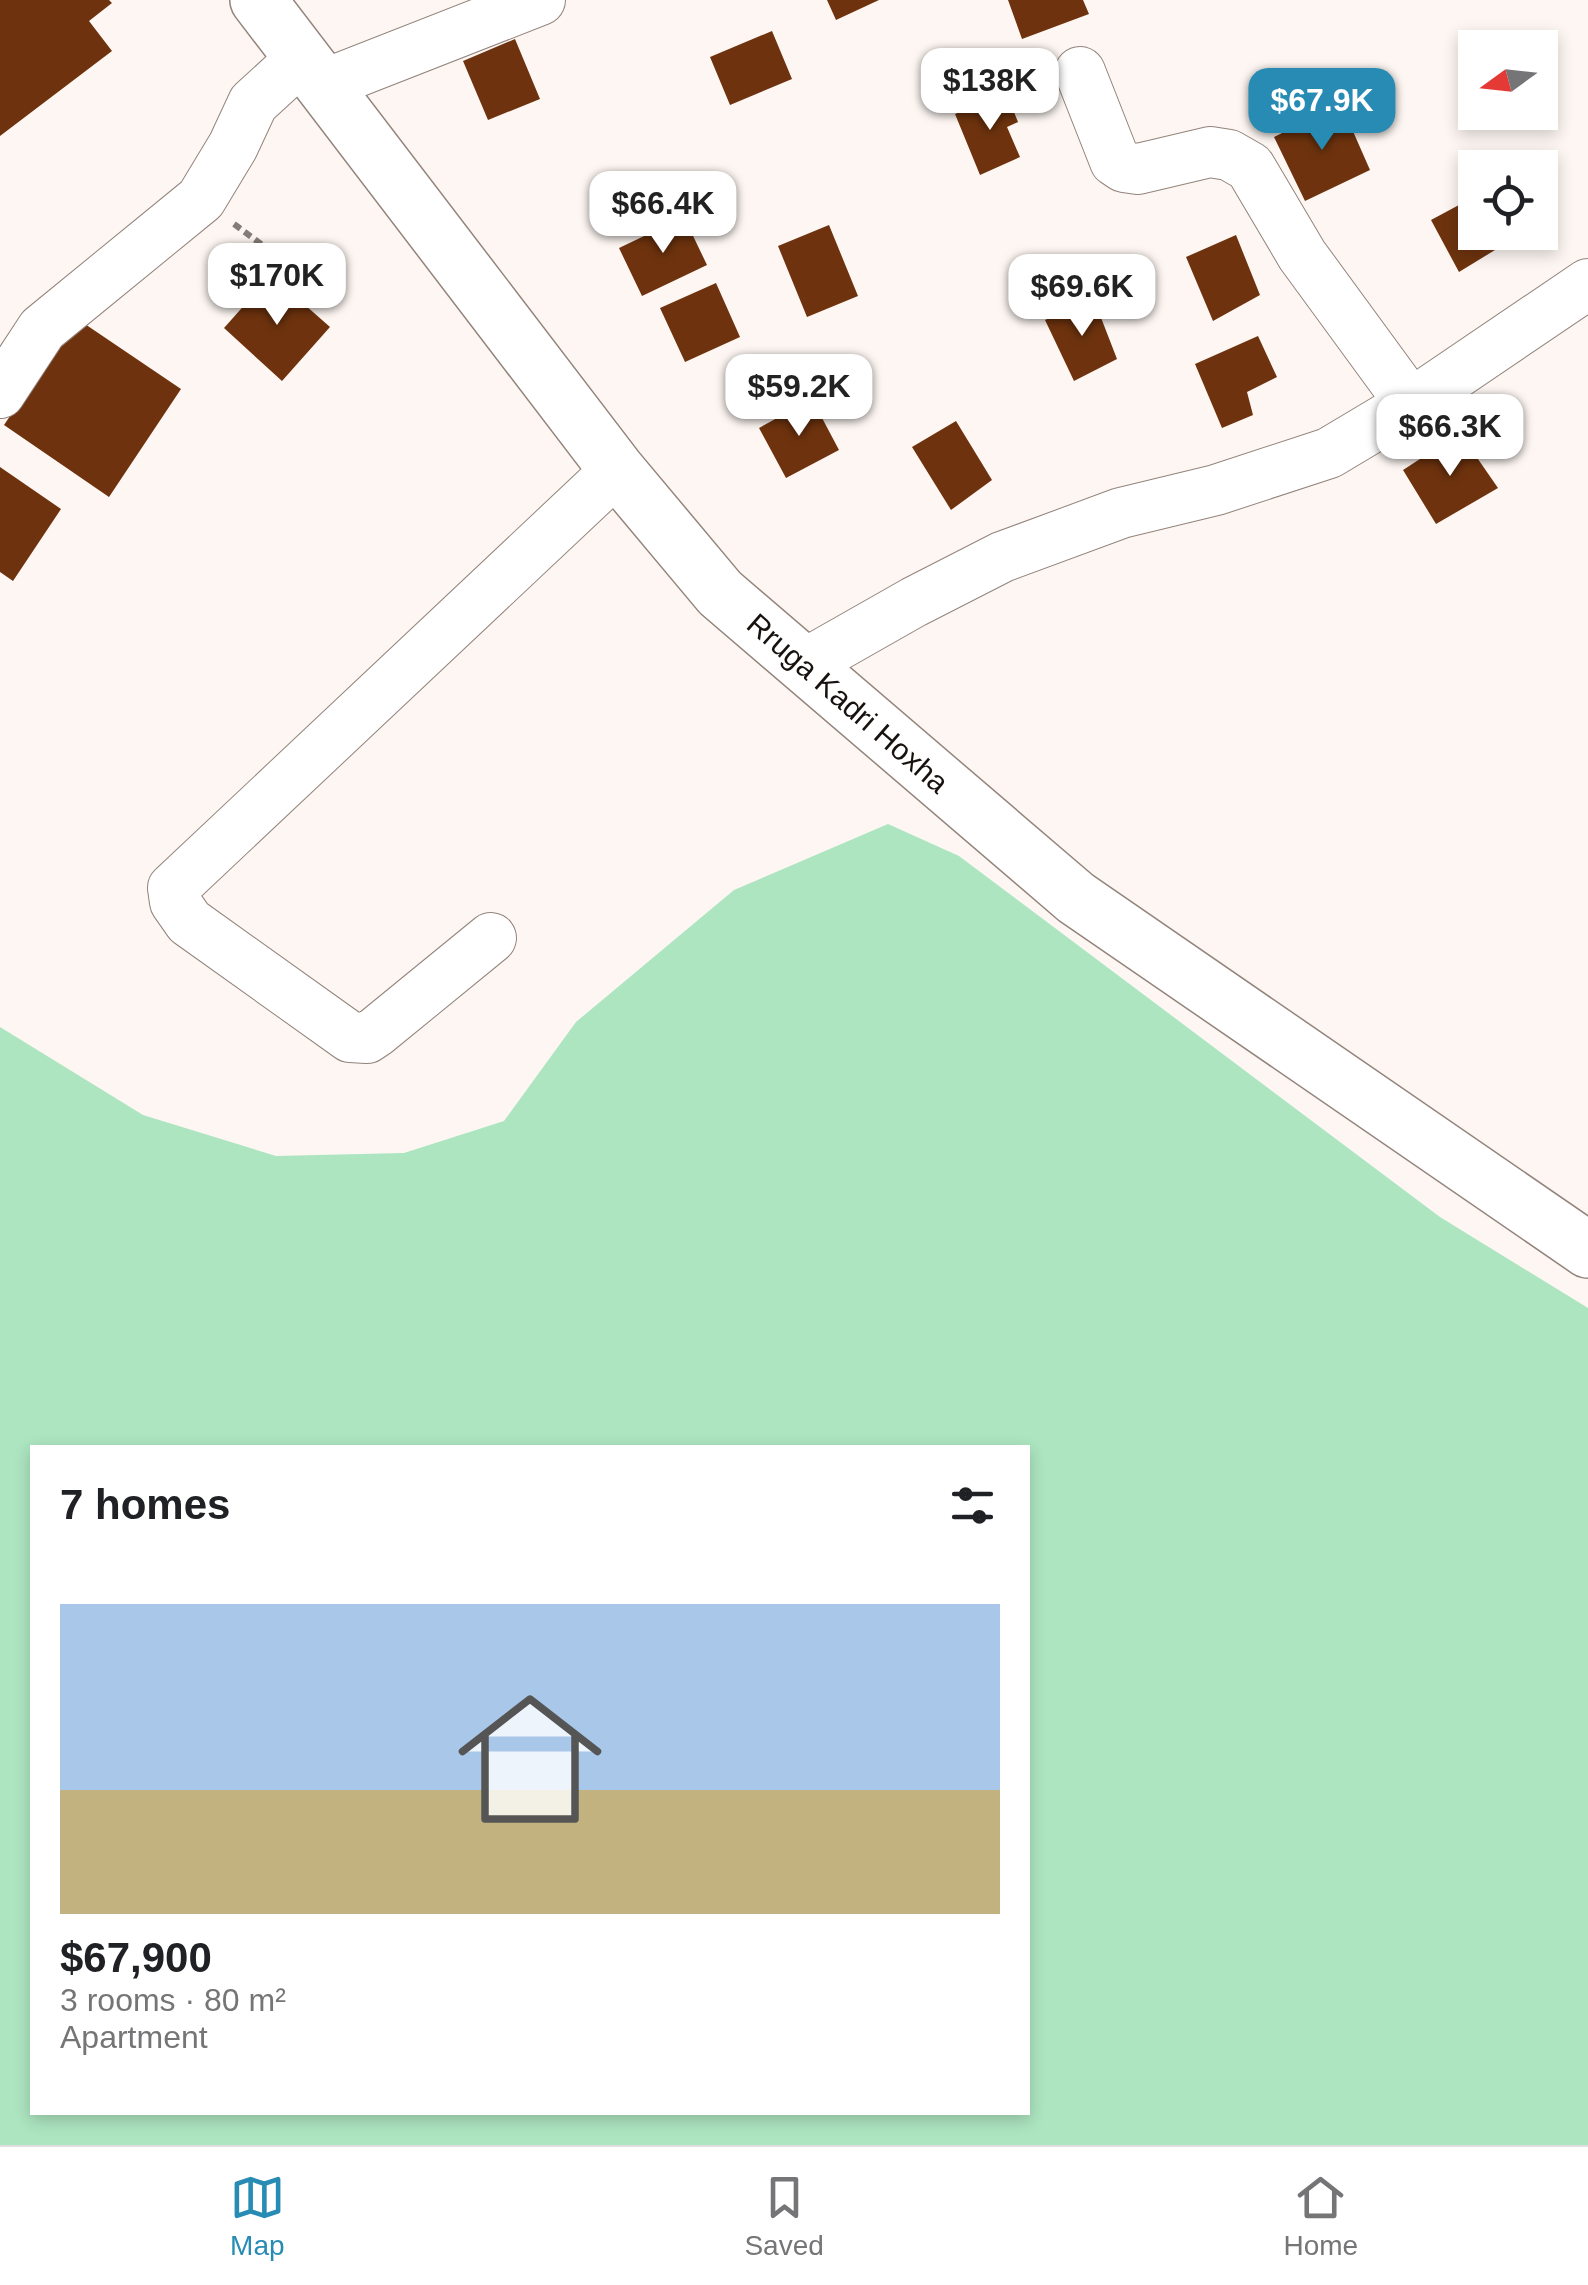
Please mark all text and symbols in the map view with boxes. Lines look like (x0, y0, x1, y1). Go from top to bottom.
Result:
north arrow (1458, 30, 1558, 130)
map controls (1458, 30, 1558, 250)
pin: $138K (920, 48, 1060, 133)
text: $138K (943, 62, 1037, 98)
pin: $67.9K (1241, 68, 1403, 153)
text: $67.9K (1270, 82, 1374, 118)
button: locate (1458, 150, 1558, 250)
pin: $66.4K (582, 171, 744, 256)
text: $66.4K (611, 185, 715, 221)
pin: $170K (207, 243, 347, 328)
pin: $69.6K (1001, 254, 1163, 339)
text: $170K (230, 257, 324, 293)
text: $69.6K (1030, 268, 1134, 304)
pin: $59.2K (718, 354, 880, 439)
text: $59.2K (747, 368, 851, 404)
pin: $66.3K (1369, 394, 1531, 479)
text: $66.3K (1398, 408, 1502, 444)
street label: Rruga Kadri Hoxha (741, 607, 955, 799)
icon: filters (945, 1478, 1000, 1533)
text: 7 homes (60, 1481, 230, 1528)
icon: home (440, 1669, 620, 1849)
text: $67,900 (60, 1934, 212, 1981)
text: 3 rooms · 80 m² (60, 1982, 286, 2018)
text: Apartment (60, 2019, 208, 2055)
tab: Map (230, 2170, 285, 2262)
tab: Saved (744, 2170, 824, 2262)
tab: Home (1283, 2170, 1358, 2262)

